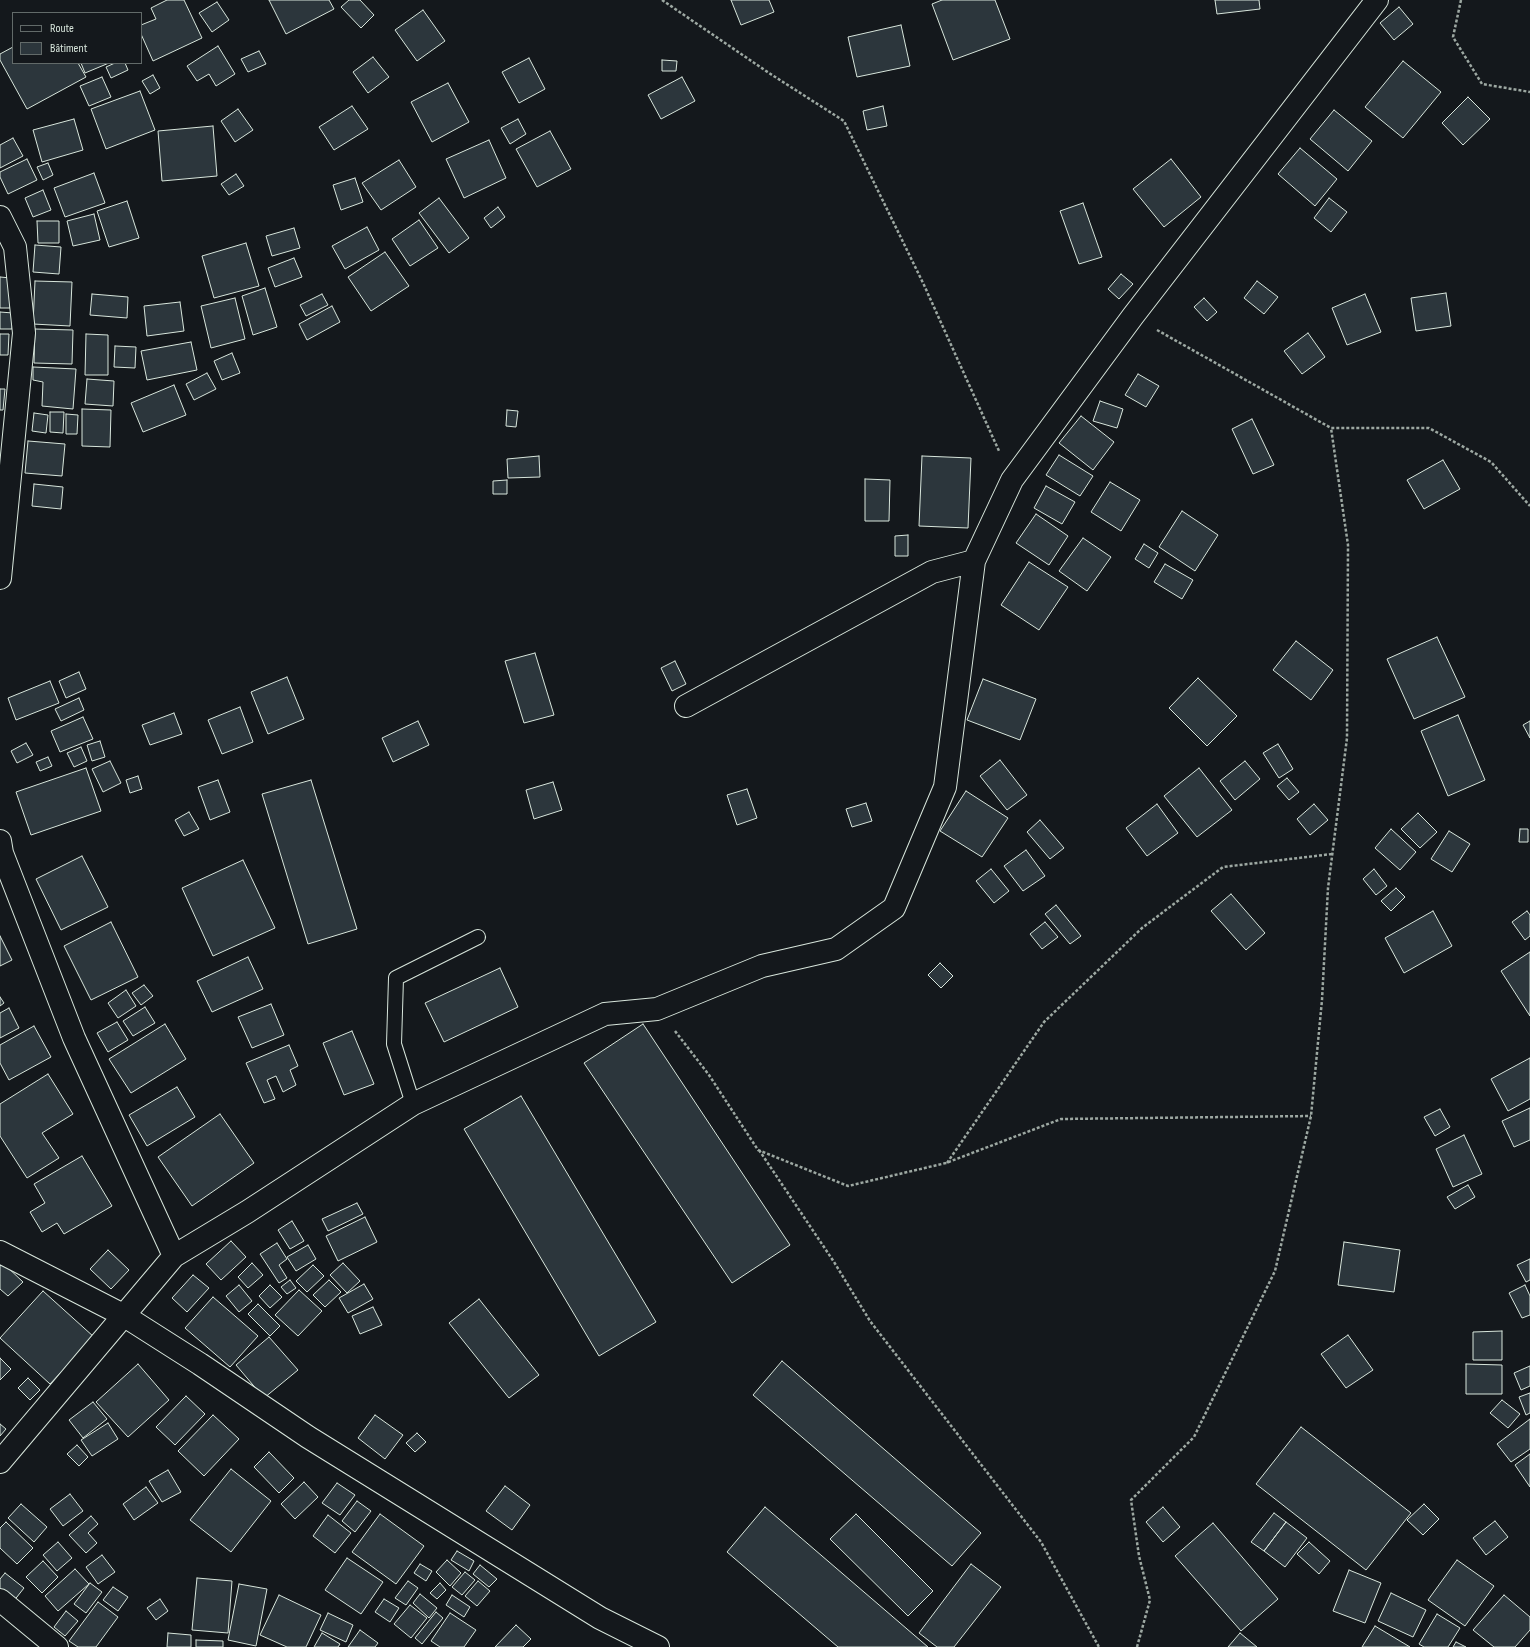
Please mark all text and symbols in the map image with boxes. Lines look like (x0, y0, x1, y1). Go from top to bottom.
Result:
legend (12, 12, 142, 64)
text: Route (50, 21, 74, 36)
text: Bâtiment (50, 41, 87, 56)

